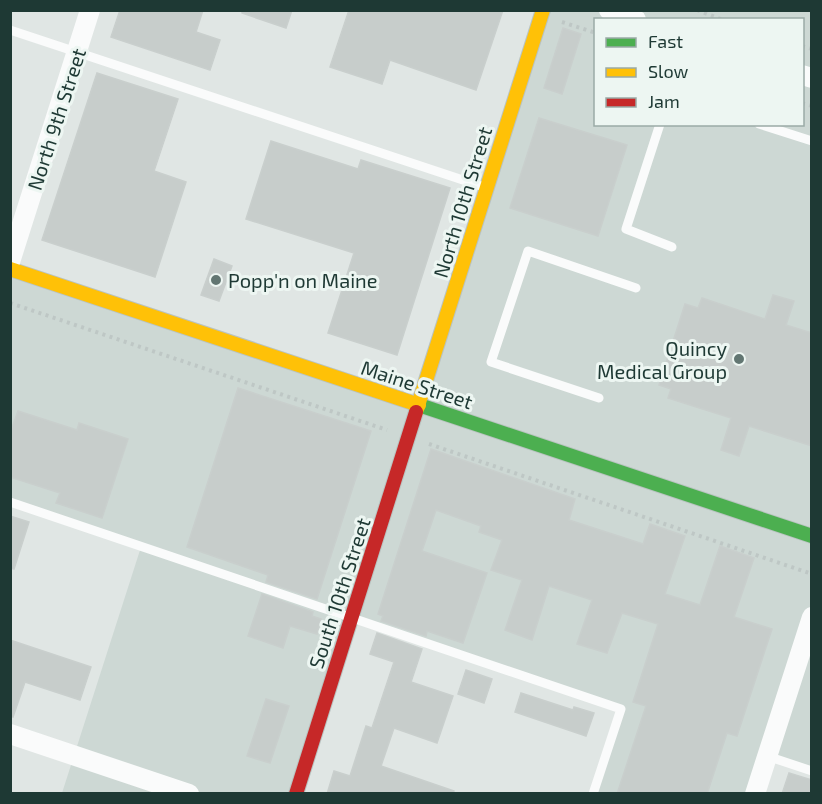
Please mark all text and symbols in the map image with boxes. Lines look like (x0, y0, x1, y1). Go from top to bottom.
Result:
legend (594, 18, 804, 126)
text: Fast (648, 30, 683, 52)
street label: North 9th Street (22, 45, 90, 193)
text: Slow (648, 60, 689, 82)
text: Jam (648, 90, 680, 112)
street label: North 10th Street (428, 123, 496, 280)
place label: Popp'n on Maine (228, 268, 377, 292)
marker: Popp'n on Maine (209, 273, 223, 287)
place label: Quincy Medical Group (597, 336, 727, 383)
marker: Quincy Medical Group (732, 352, 746, 366)
street label: Maine Street (358, 355, 476, 413)
street label: South 10th Street (303, 514, 375, 671)

